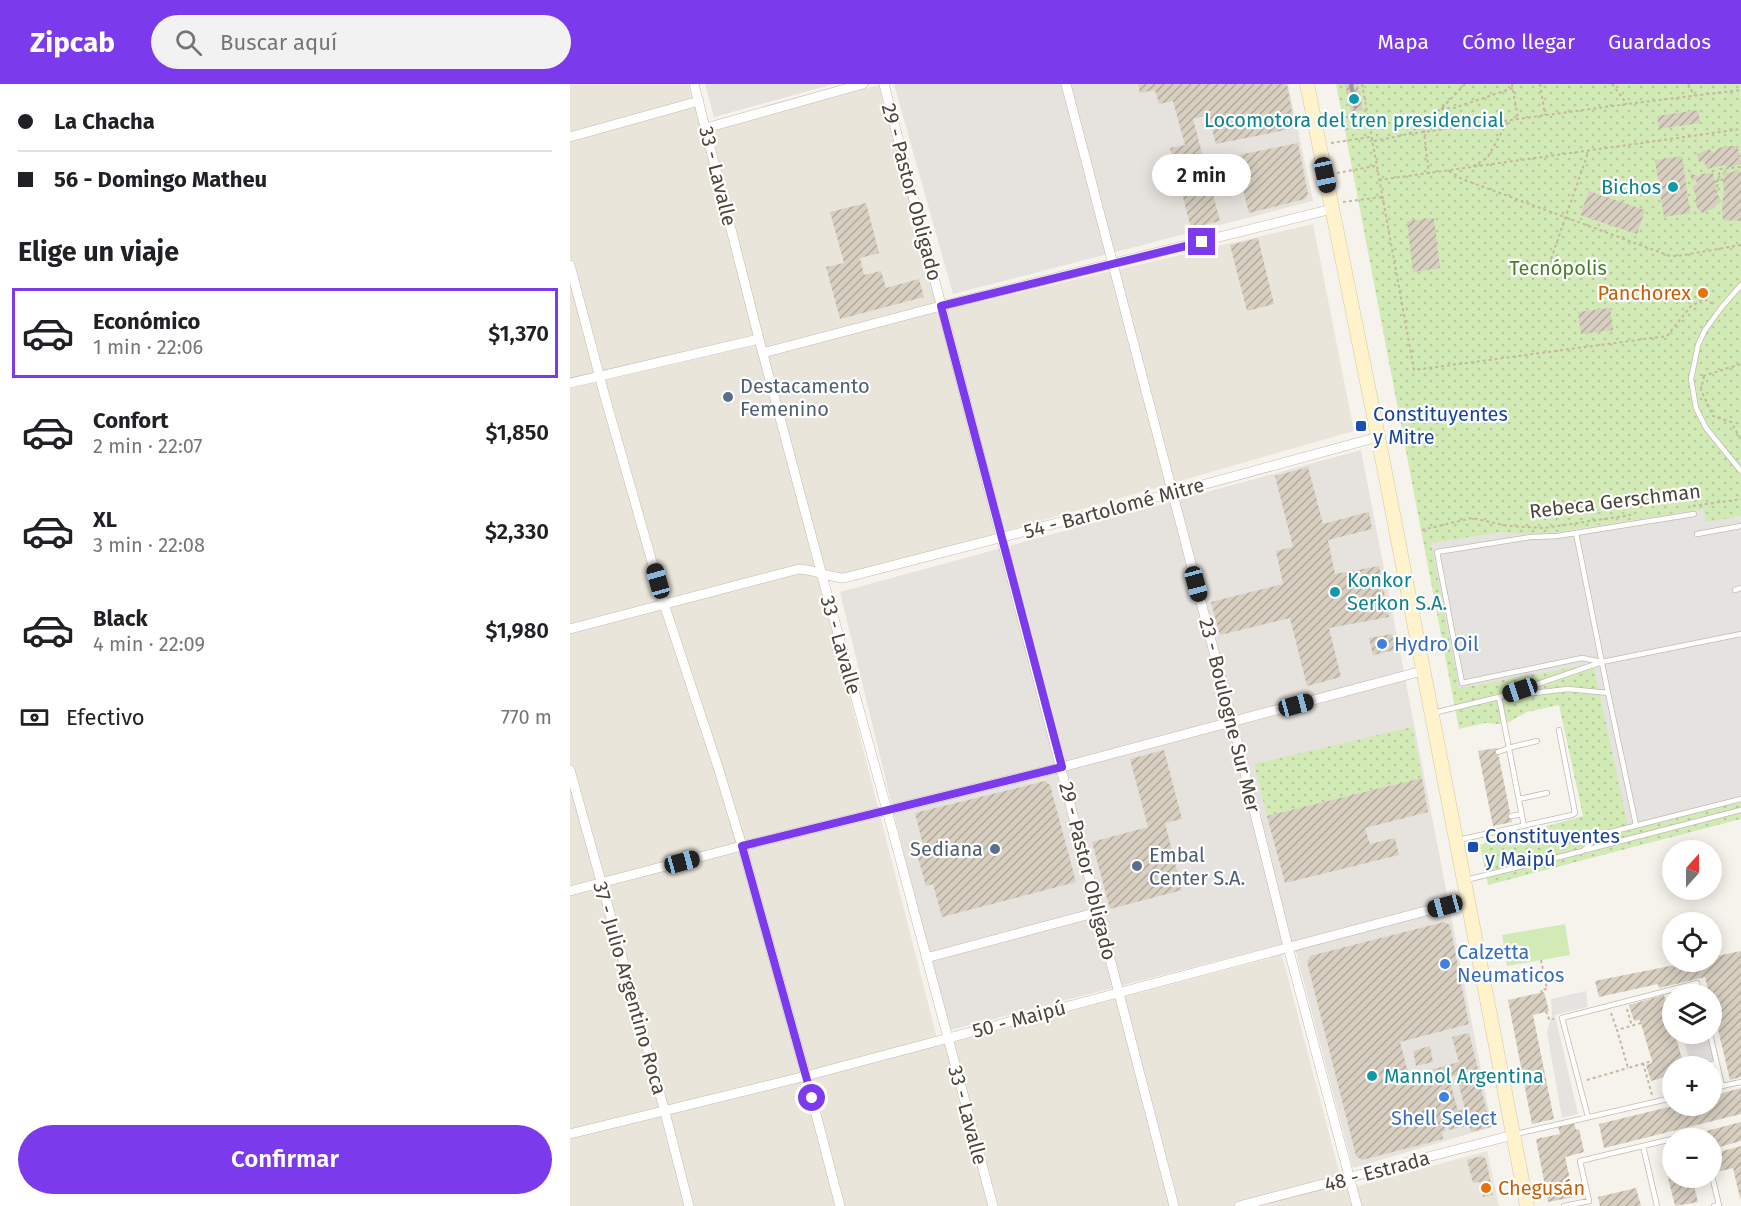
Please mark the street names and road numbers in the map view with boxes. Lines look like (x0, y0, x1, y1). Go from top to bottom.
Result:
street label: 29 - Pastor Obligado (877, 101, 947, 283)
street label: 33 - Lavalle (694, 124, 742, 228)
street label: 54 - Bartolomé Mitre (1021, 472, 1207, 544)
street label: Rebeca Gerschman (1528, 479, 1702, 523)
street label: 33 - Lavalle (815, 593, 867, 697)
street label: 23 - Boulogne Sur Mer (1194, 615, 1266, 815)
street label: 29 - Pastor Obligado (1054, 779, 1122, 963)
street label: 37 - Julio Argentino Roca (588, 879, 672, 1097)
street label: 50 - Maipú (970, 995, 1068, 1043)
street label: 33 - Lavalle (943, 1063, 993, 1167)
street label: 48 - Estrada (1322, 1145, 1432, 1197)

